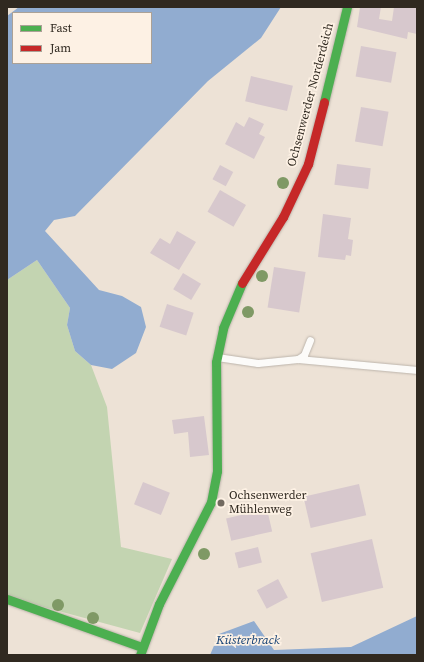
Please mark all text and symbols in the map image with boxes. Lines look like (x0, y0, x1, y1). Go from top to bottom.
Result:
legend (12, 12, 152, 64)
text: Fast (50, 20, 72, 36)
street label: Ochsenwerder Norderdeich (285, 22, 337, 168)
text: Jam (50, 40, 71, 56)
place label: Ochsenwerder Mühlenweg (229, 489, 307, 517)
marker: Ochsenwerder Mühlenweg (216, 498, 226, 508)
water label: Küsterbrack (216, 632, 280, 648)

